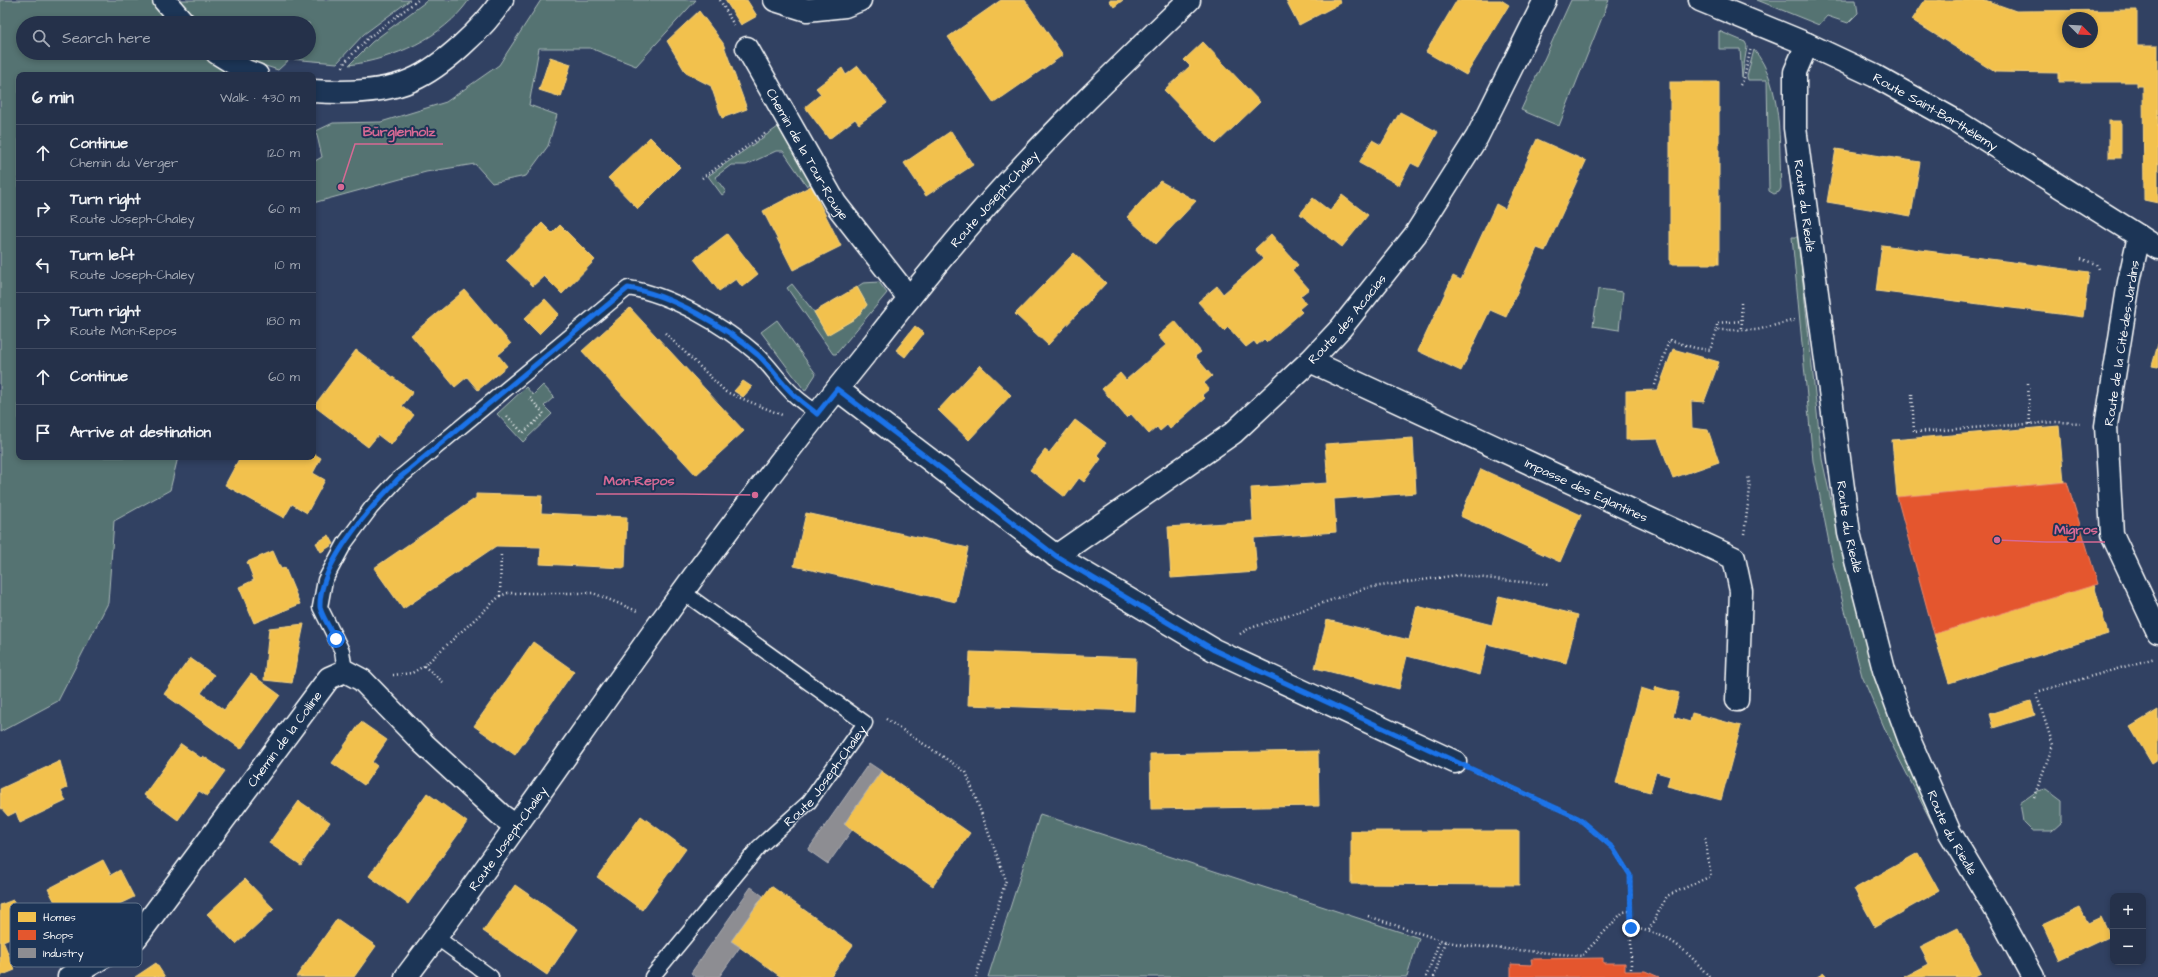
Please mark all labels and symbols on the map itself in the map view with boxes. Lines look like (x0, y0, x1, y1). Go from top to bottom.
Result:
north arrow (2062, 12, 2098, 48)
street label: Route Saint-Barthélemy (1870, 69, 2001, 156)
street label: Chemin de la Tour-Rouge (762, 85, 853, 224)
callout: Bürglenholz (355, 118, 443, 144)
text: Bürglenholz (363, 122, 436, 143)
street label: Route Joseph-Chaley (946, 147, 1044, 252)
street label: Route du Riedlé (1789, 159, 1819, 253)
street label: Route de la Cité-des-Jardins (2100, 259, 2144, 427)
street label: Route des Acacias (1304, 270, 1391, 368)
street label: Impasse des Eglantines (1522, 454, 1651, 527)
callout: Mon-Repos (596, 468, 683, 494)
text: Mon-Repos (603, 471, 675, 491)
street label: Route du Riedlé (1832, 480, 1867, 575)
callout: Migros (2046, 516, 2105, 542)
text: Migros (2054, 520, 2098, 541)
route start (327, 630, 345, 648)
street label: Chemin de la Colline (243, 687, 327, 791)
street label: Route Joseph-Chaley (780, 722, 872, 831)
street label: Route Joseph-Chaley (465, 783, 553, 895)
street label: Route du Riedlé (1922, 788, 1981, 879)
legend (10, 903, 142, 967)
text: Homes (43, 910, 76, 925)
route end (1622, 919, 1640, 937)
text: Shops (43, 928, 74, 943)
text: Industry (43, 946, 83, 962)

